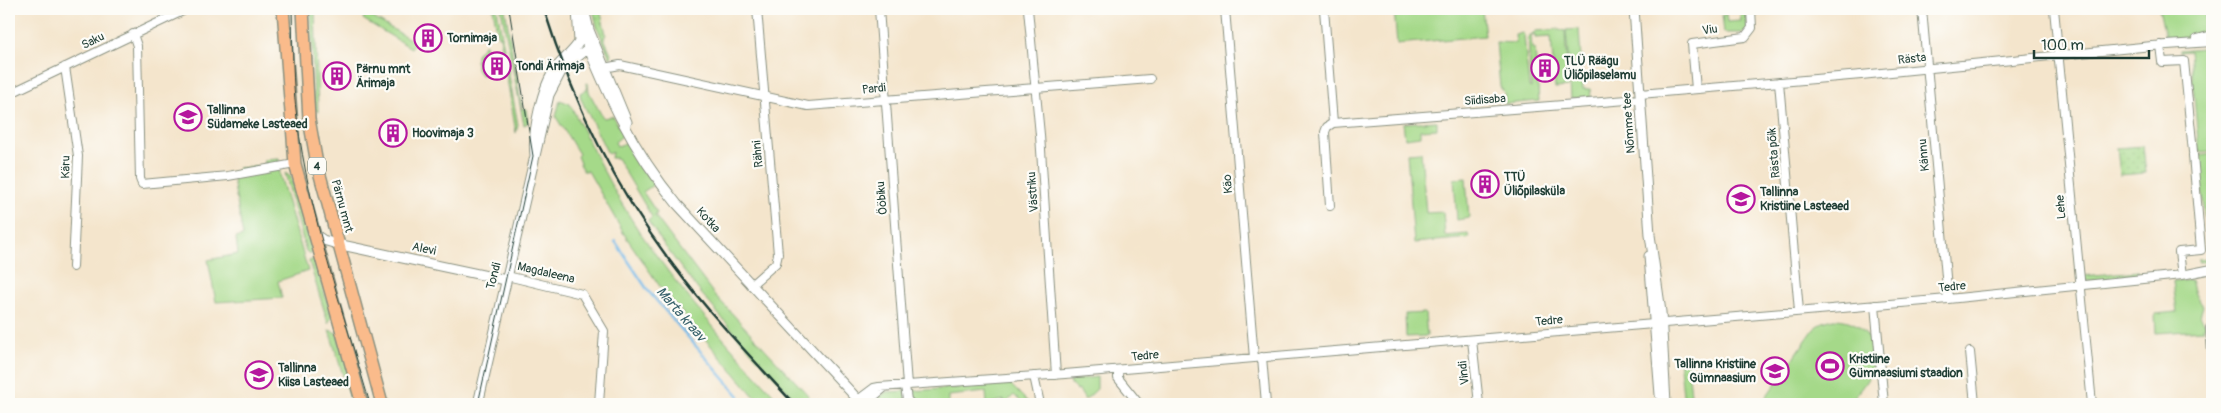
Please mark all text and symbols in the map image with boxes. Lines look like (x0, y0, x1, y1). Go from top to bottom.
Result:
street label: Viu (1701, 22, 1719, 38)
building icon: Tornimaja (413, 23, 443, 53)
scale bar (2034, 28, 2148, 60)
street label: Saku (79, 29, 107, 53)
place label: Tornimaja (446, 31, 497, 46)
text: 100 m (2041, 36, 2084, 55)
street label: Rästa (1897, 50, 1927, 68)
building icon: Tondi Ärimaja (482, 51, 512, 81)
building icon: TLÜ Räägu Üliõpilaselamu (1530, 53, 1560, 83)
place label: TLÜ Räägu Üliõpilaselamu (1563, 53, 1636, 83)
place label: Tondi Ärimaja (515, 58, 585, 74)
building icon: Pärnu mnt Ärimaja (322, 61, 352, 91)
place label: Pärnu mnt Ärimaja (356, 62, 411, 91)
street label: Pardi (861, 80, 887, 98)
street label: Siidisaba (1464, 91, 1507, 109)
street label: Nõmme tee (1619, 92, 1639, 154)
school or university icon: Tallinna Südameke Lasteaed (173, 102, 203, 132)
place label: Tallinna Südameke Lasteaed (206, 103, 308, 132)
building icon: Hoovimaja 3 (378, 118, 408, 148)
place label: Hoovimaja 3 (412, 126, 474, 141)
street label: Rästa põik (1764, 127, 1784, 179)
street label: Kännu (1915, 138, 1933, 172)
street label: Rähni (749, 140, 767, 168)
street label: Käru (58, 155, 74, 179)
road number: 4 (308, 158, 326, 175)
building icon: TTÜ Üliõpilasküla (1470, 169, 1500, 199)
place label: TTÜ Üliõpilasküla (1503, 169, 1565, 199)
street label: Västriku (1024, 171, 1042, 213)
street label: Käo (1220, 173, 1236, 194)
street label: Pärnu mnt (328, 178, 356, 234)
street label: Ööbiku (872, 181, 891, 216)
school or university icon: Tallinna Kristiine Lasteaed (1726, 184, 1756, 214)
place label: Tallinna Kristiine Lasteaed (1759, 185, 1849, 214)
street label: Lehe (2052, 194, 2070, 220)
street label: Kotka (693, 204, 724, 236)
street label: Alevi (411, 239, 437, 259)
street label: Magdaleena (516, 259, 577, 287)
street label: Tondi (483, 261, 505, 291)
street label: Tedre (1938, 278, 1967, 296)
water label: Marta kraav (653, 283, 710, 346)
street label: Tedre (1535, 312, 1564, 330)
street label: Tedre (1131, 347, 1160, 365)
sports icon: Kristiine Gümnaasiumi staadion (1815, 351, 1845, 381)
place label: Kristiine Gümnaasiumi staadion (1849, 352, 1963, 381)
school or university icon: Tallinna Kristiine Gümnaasium (1760, 356, 1790, 386)
place label: Tallinna Kristiine Gümnaasium (1673, 357, 1757, 386)
school or university icon: Tallinna Kiisa Lasteaed (244, 360, 274, 390)
street label: Vindi (1455, 360, 1473, 386)
place label: Tallinna Kiisa Lasteaed (277, 361, 349, 390)

